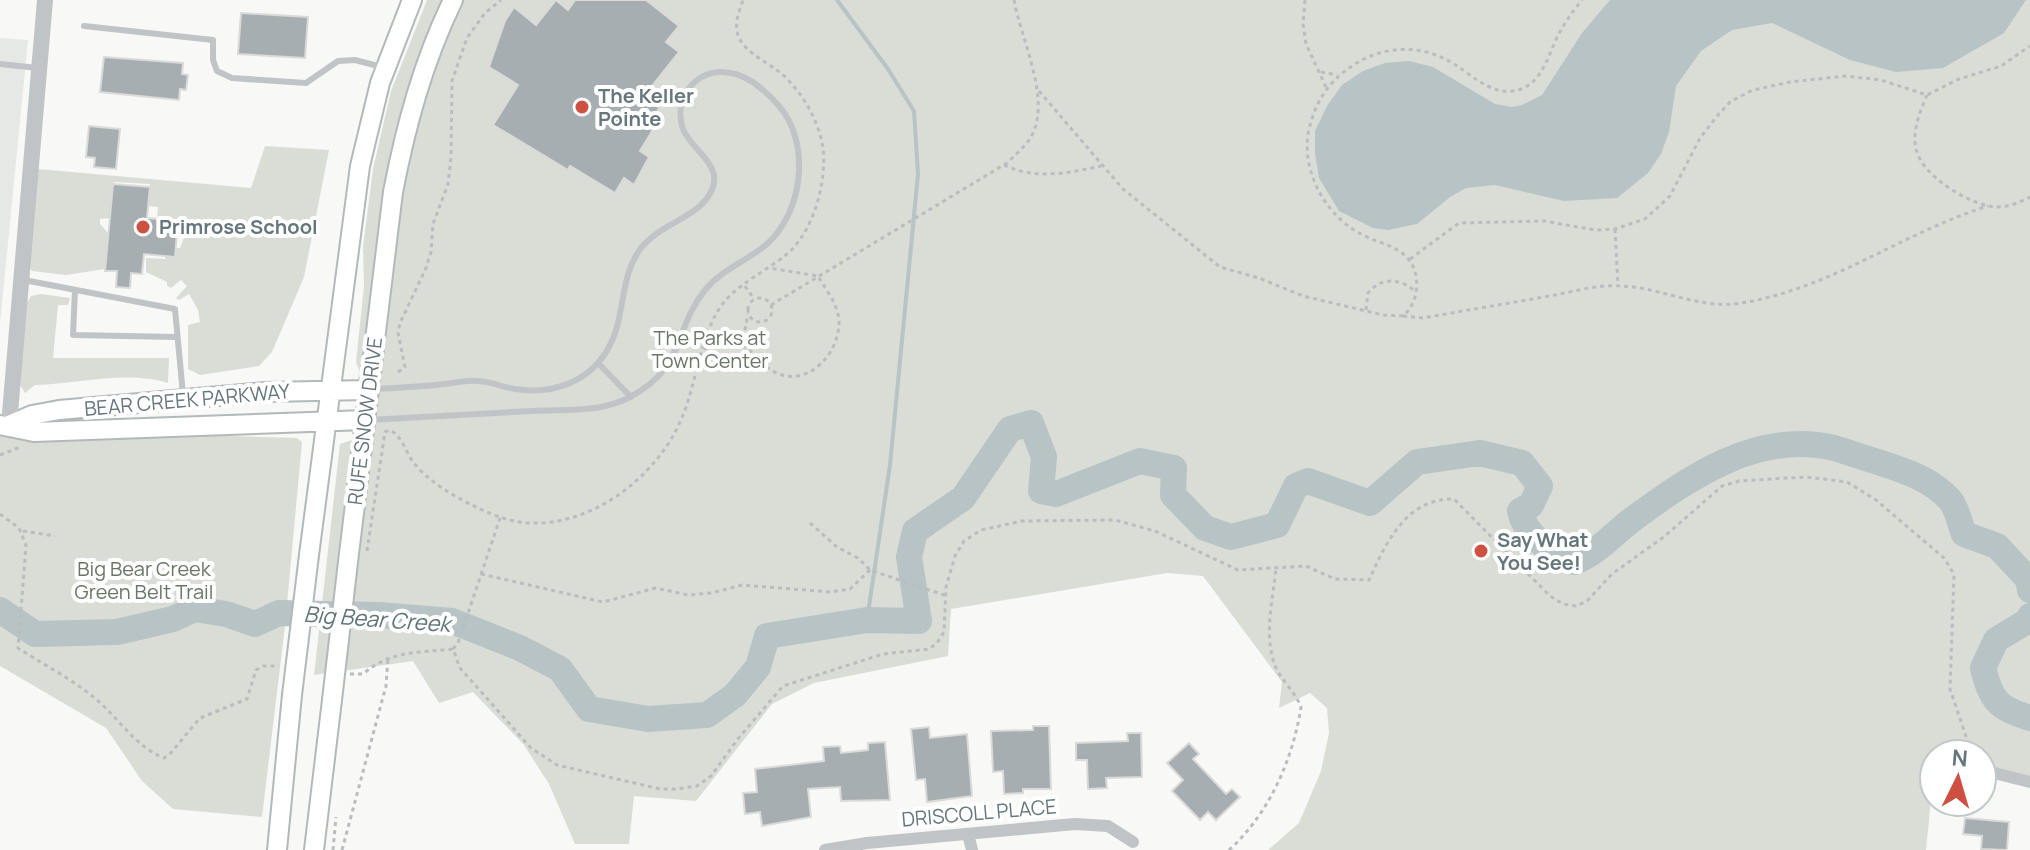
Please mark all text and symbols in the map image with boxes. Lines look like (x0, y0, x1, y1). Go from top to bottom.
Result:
place label: The Keller Pointe (598, 82, 694, 132)
marker: The Keller Pointe (573, 98, 591, 116)
place label: Primrose School (159, 213, 318, 240)
marker: Primrose School (134, 218, 152, 236)
park label: The Parks at Town Center (651, 324, 769, 374)
street label: RUFE SNOW DRIVE (341, 335, 388, 506)
street label: BEAR CREEK PARKWAY (83, 377, 292, 422)
place label: Say What You See! (1497, 526, 1588, 576)
marker: Say What You See! (1472, 542, 1490, 560)
park label: Big Bear Creek Green Belt Trail (75, 555, 213, 605)
water label: Big Bear Creek (303, 599, 454, 639)
north arrow (1918, 738, 1998, 818)
text: N (1951, 742, 1969, 774)
street label: DRISCOLL PLACE (900, 792, 1058, 833)

